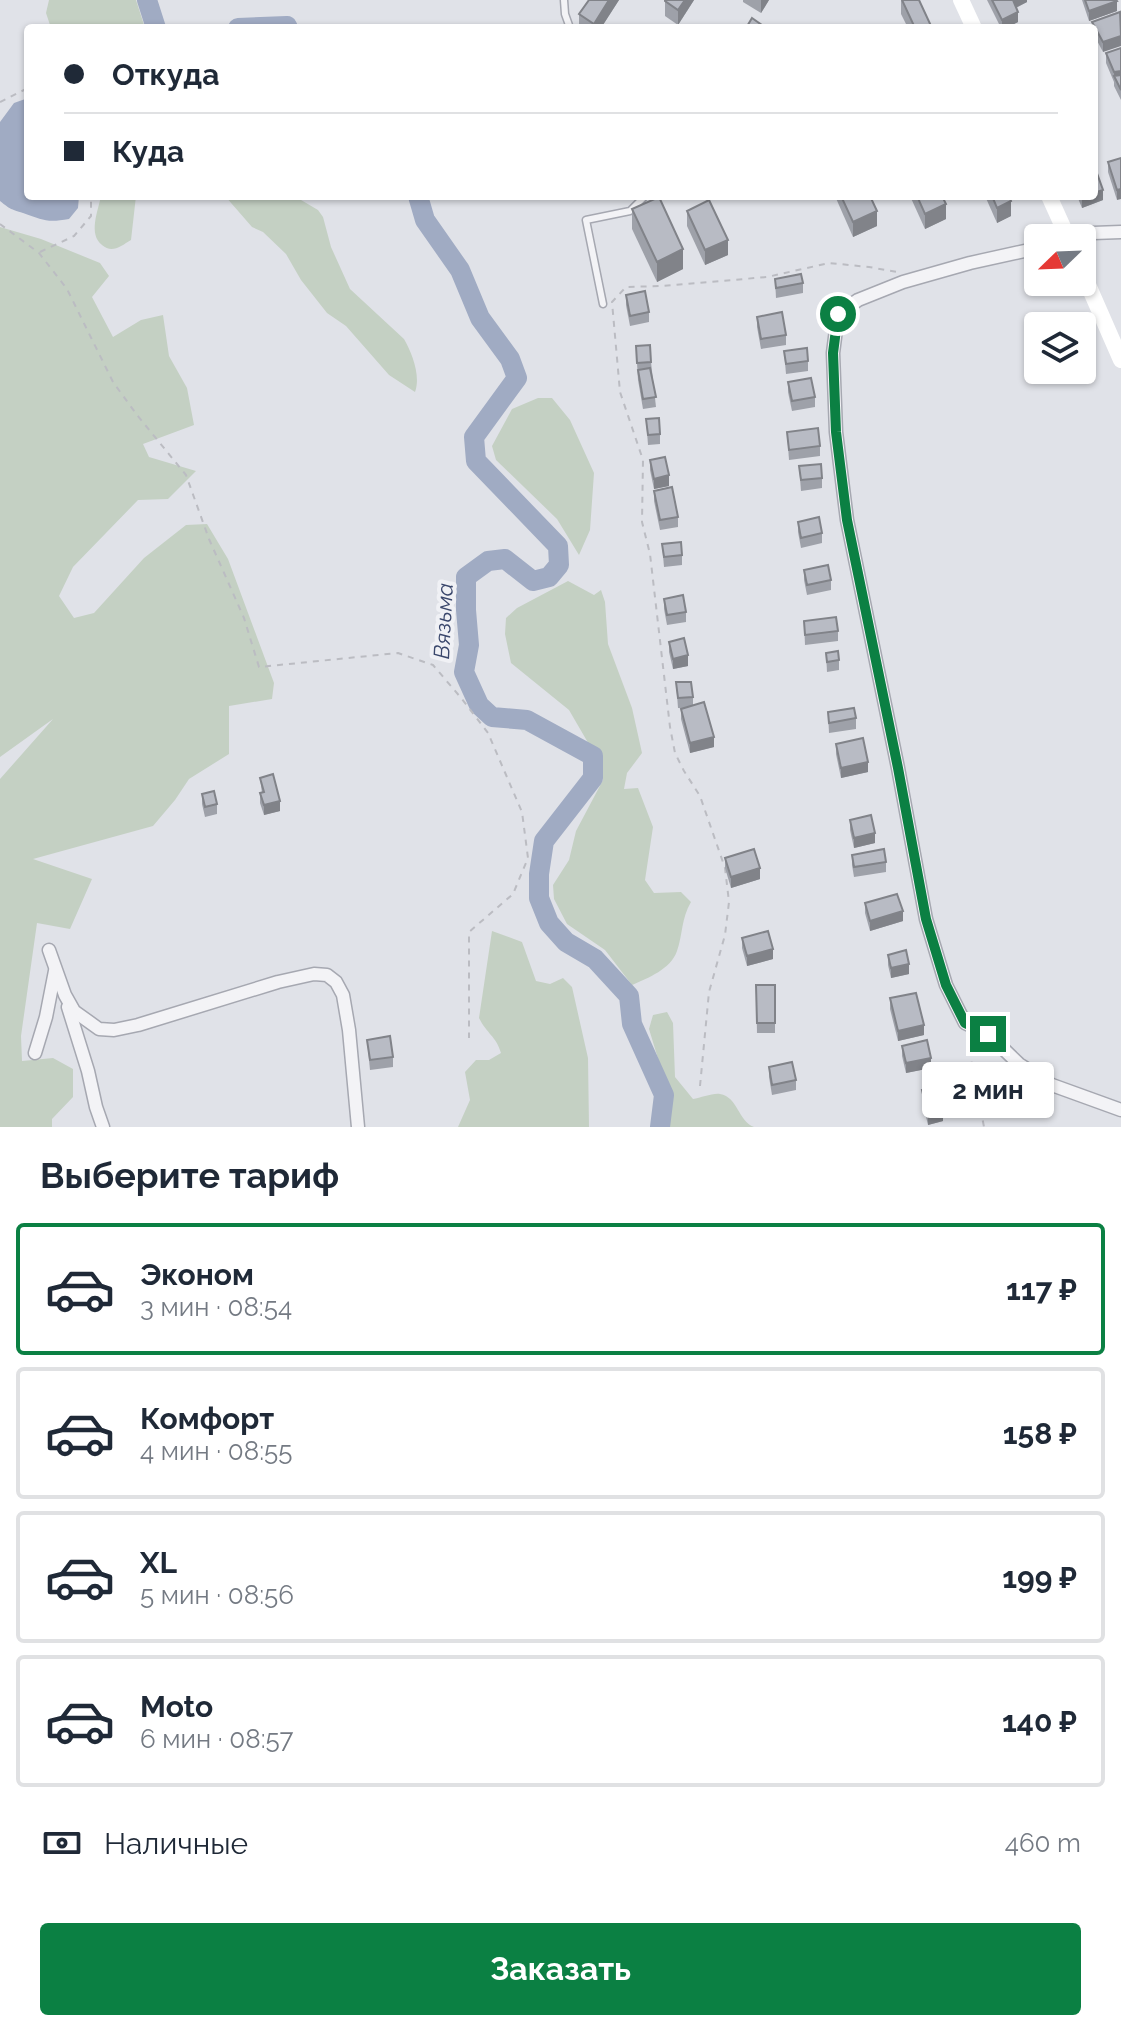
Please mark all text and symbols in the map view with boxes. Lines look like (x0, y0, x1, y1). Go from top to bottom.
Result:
text: Откуда (112, 57, 219, 92)
text: Куда (112, 134, 184, 169)
north arrow (1024, 224, 1096, 296)
map controls (1024, 224, 1096, 384)
route start (820, 296, 856, 332)
button: layers (1024, 312, 1096, 384)
water label: Вязьма (428, 582, 458, 660)
route end (970, 1016, 1006, 1052)
callout: 2 мин (922, 1062, 1054, 1118)
text: 2 мин (952, 1075, 1024, 1105)
text: Выберите тариф (40, 1154, 339, 1196)
icon: car (44, 1253, 116, 1325)
text: Эконом (140, 1257, 254, 1292)
text: 117 ₽ (1006, 1272, 1077, 1307)
text: 3 мин · 08:54 (140, 1292, 292, 1322)
icon: car (44, 1397, 116, 1469)
text: Комфорт (140, 1401, 274, 1436)
text: 158 ₽ (1003, 1416, 1077, 1451)
text: 4 мин · 08:55 (140, 1436, 292, 1466)
icon: car (44, 1541, 116, 1613)
text: XL (140, 1545, 177, 1580)
text: 199 ₽ (1002, 1560, 1077, 1595)
text: 5 мин · 08:56 (140, 1580, 294, 1610)
icon: car (44, 1685, 116, 1757)
text: Moto (140, 1689, 213, 1724)
text: 140 ₽ (1002, 1704, 1077, 1739)
text: 6 мин · 08:57 (140, 1724, 294, 1754)
icon: cash (40, 1821, 84, 1865)
text: Наличные (104, 1826, 248, 1861)
text: 460 m (1005, 1828, 1081, 1858)
button: Заказать (40, 1923, 1081, 2015)

